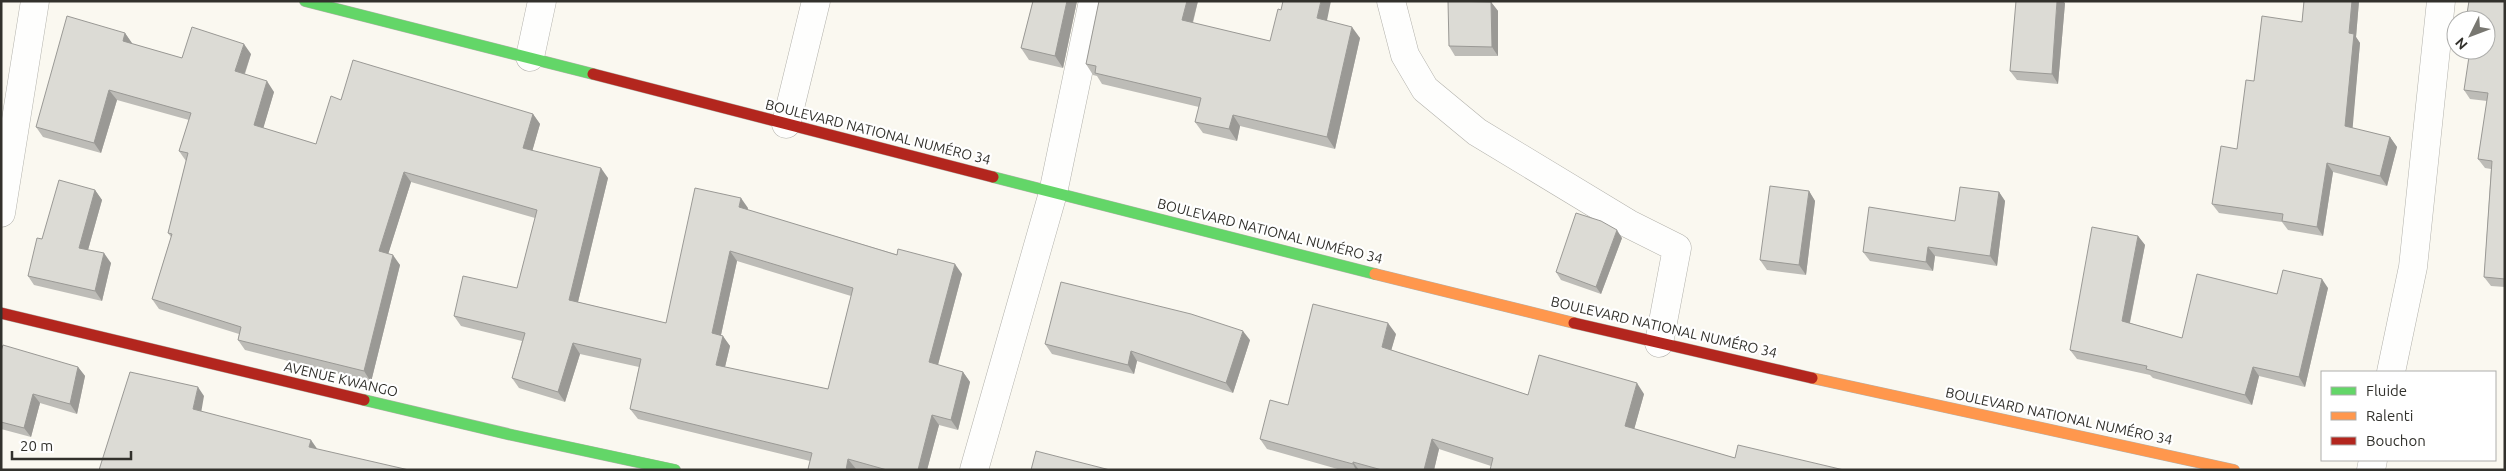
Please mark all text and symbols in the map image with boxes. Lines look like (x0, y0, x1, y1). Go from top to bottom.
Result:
north arrow (2446, 10, 2496, 60)
text: N (2452, 34, 2471, 53)
street label: BOULEVARD NATIONAL NUMÉRO 34 (764, 95, 993, 168)
street label: BOULEVARD NATIONAL NUMÉRO 34 (1156, 194, 1385, 267)
street label: BOULEVARD NATIONAL NUMÉRO 34 (1549, 292, 1779, 361)
street label: AVENUE KWANGO (282, 358, 400, 400)
legend (2321, 371, 2496, 461)
text: Fluide (2366, 382, 2407, 399)
street label: BOULEVARD NATIONAL NUMÉRO 34 (1944, 383, 2174, 448)
text: Ralenti (2366, 407, 2413, 424)
scale bar (12, 428, 131, 460)
text: Bouchon (2366, 432, 2426, 449)
text: 20 m (20, 437, 53, 454)

